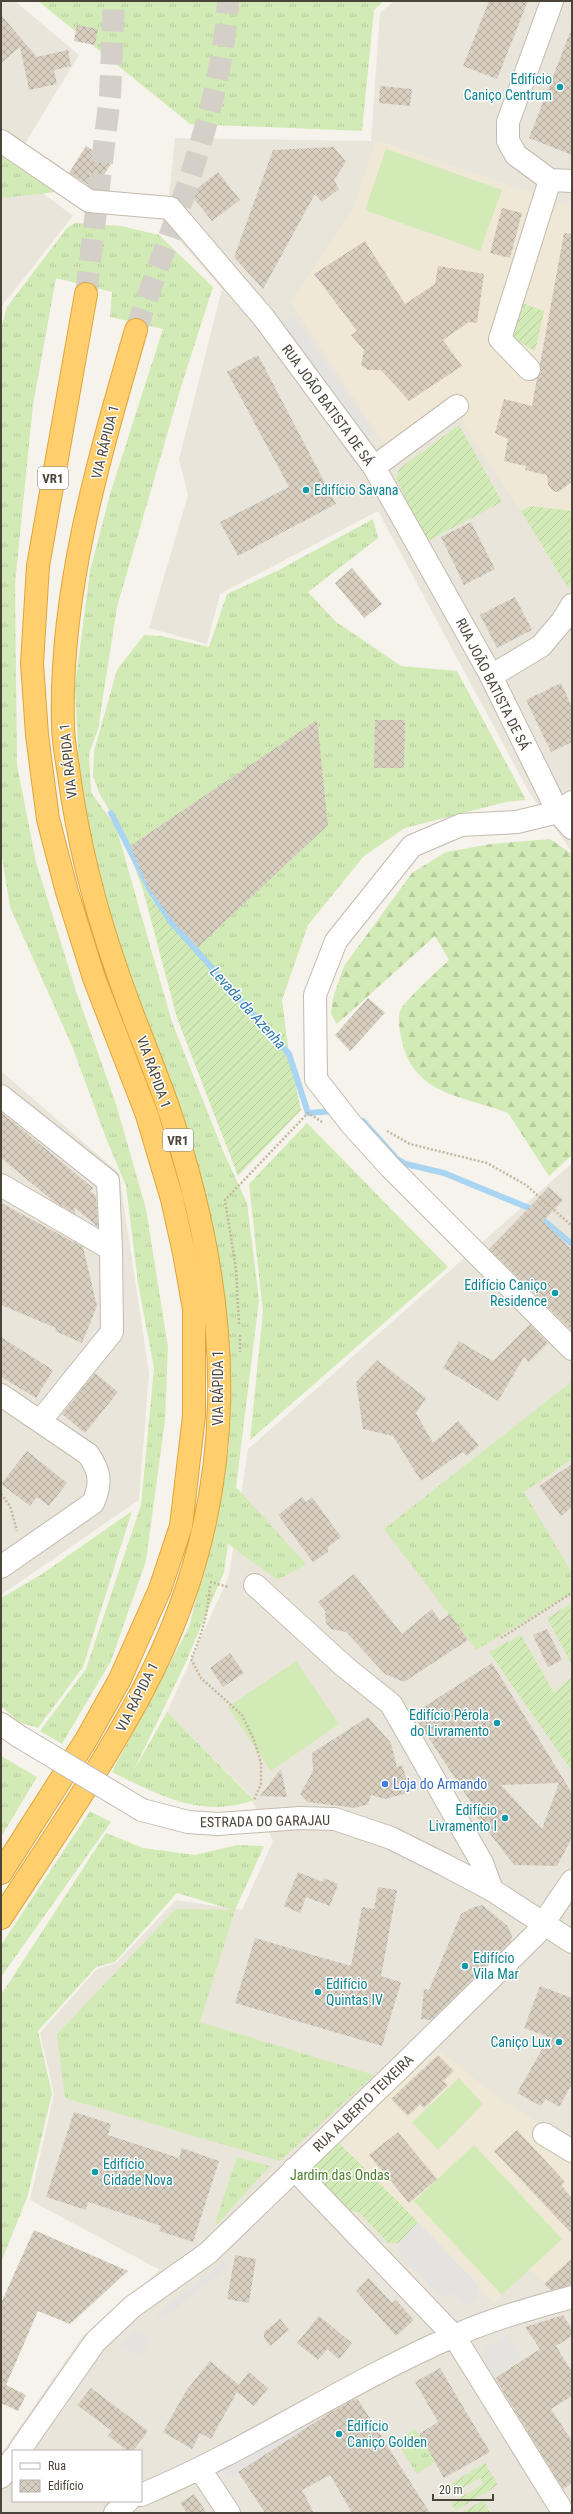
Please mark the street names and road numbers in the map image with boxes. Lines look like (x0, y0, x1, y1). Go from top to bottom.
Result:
street label: RUA JOÃO BATISTA DE SÁ (279, 341, 378, 469)
street label: VIA RÁPIDA 1 (87, 403, 122, 481)
road number: VR1 (38, 467, 68, 489)
street label: RUA JOÃO BATISTA DE SÁ (453, 615, 534, 752)
street label: VIA RÁPIDA 1 (55, 723, 80, 800)
street label: VIA RÁPIDA 1 (134, 1033, 175, 1110)
road number: VR1 (163, 1129, 193, 1151)
street label: VIA RÁPIDA 1 (209, 1350, 226, 1426)
street label: VIA RÁPIDA 1 (112, 1659, 161, 1734)
street label: ESTRADA DO GARAJAU (200, 1812, 330, 1830)
street label: RUA ALBERTO TEIXEIRA (310, 2051, 416, 2155)

